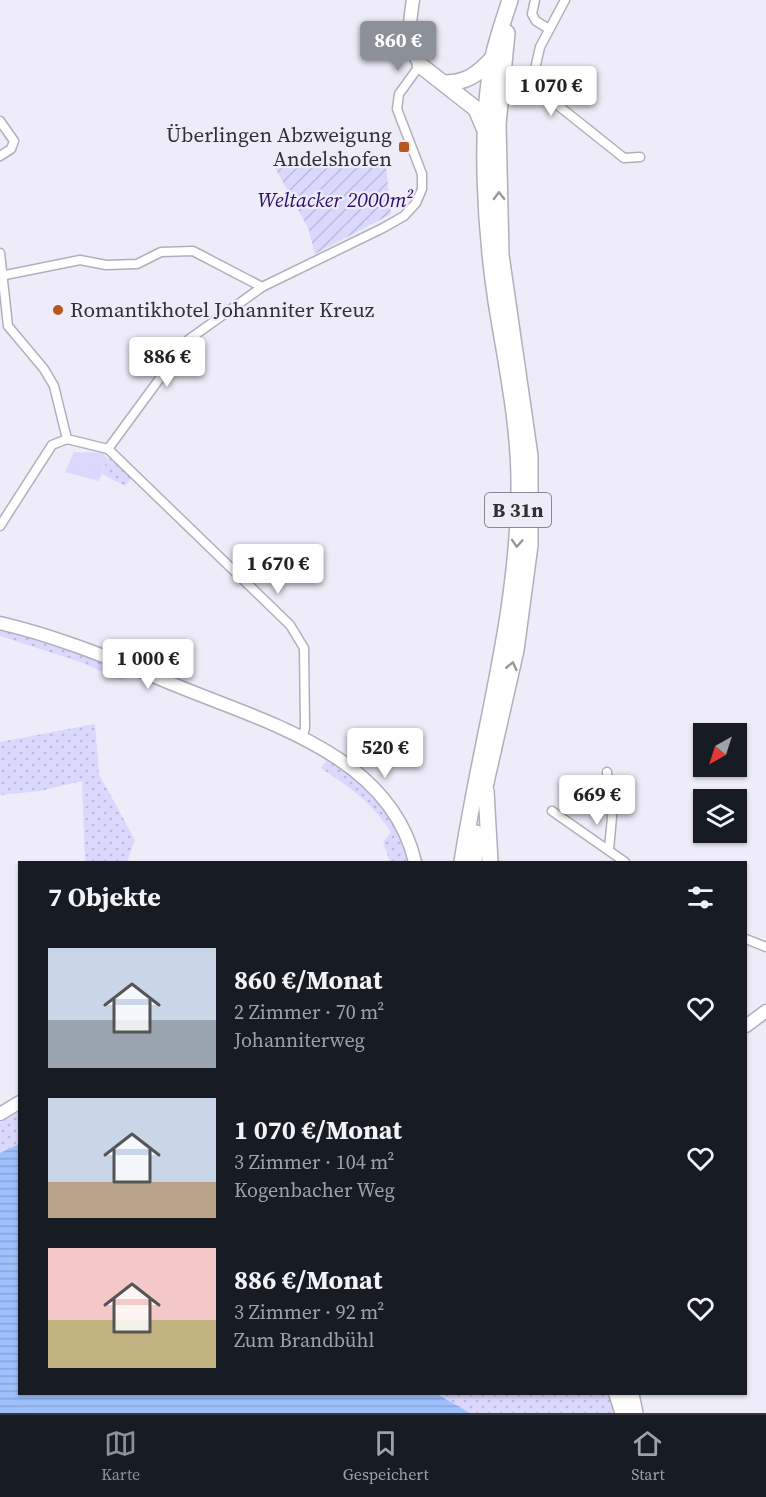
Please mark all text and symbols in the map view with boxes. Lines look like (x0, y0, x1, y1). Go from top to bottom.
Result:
pin: 860 € (356, 21, 440, 72)
text: 860 € (374, 26, 422, 54)
pin: 1 070 € (496, 66, 606, 117)
text: 1 070 € (520, 71, 582, 99)
place label: Überlingen Abzweigung Andelshofen (166, 120, 392, 173)
marker: Überlingen Abzweigung Andelshofen (397, 140, 411, 154)
park label: Weltacker 2000m² (257, 185, 414, 214)
one-way arrow (493, 192, 506, 201)
place label: Romantikhotel Johanniter Kreuz (70, 295, 375, 324)
marker: Romantikhotel Johanniter Kreuz (51, 303, 65, 317)
pin: 886 € (125, 337, 209, 388)
text: 886 € (143, 342, 191, 370)
road number: B 31n (485, 493, 551, 527)
one-way arrow (510, 539, 523, 548)
pin: 1 670 € (223, 544, 333, 595)
text: 1 670 € (247, 549, 309, 577)
pin: 1 000 € (93, 639, 203, 690)
text: 1 000 € (117, 644, 179, 672)
one-way arrow (505, 661, 518, 671)
north arrow (693, 723, 747, 777)
map controls (693, 723, 747, 843)
pin: 520 € (343, 728, 427, 779)
text: 520 € (361, 733, 409, 761)
pin: 669 € (555, 775, 639, 826)
text: 669 € (573, 780, 621, 808)
button: layers (693, 789, 747, 843)
text: 7 Objekte (48, 879, 161, 915)
icon: filters (684, 881, 717, 914)
text: 860 €/Monat (234, 962, 382, 998)
icon: home (96, 972, 168, 1044)
icon: heart (684, 992, 717, 1025)
text: 2 Zimmer · 70 m² (234, 998, 384, 1026)
text: Johanniterweg (234, 1026, 365, 1054)
text: 1 070 €/Monat (234, 1112, 402, 1148)
icon: home (96, 1122, 168, 1194)
icon: heart (684, 1142, 717, 1175)
text: 3 Zimmer · 104 m² (234, 1148, 394, 1176)
text: Kogenbacher Weg (234, 1176, 395, 1204)
text: 886 €/Monat (234, 1262, 382, 1298)
icon: home (96, 1272, 168, 1344)
icon: heart (684, 1292, 717, 1325)
text: 3 Zimmer · 92 m² (234, 1298, 384, 1326)
text: Zum Brandbühl (234, 1326, 375, 1354)
tab: Karte (101, 1427, 140, 1485)
tab: Gespeichert (343, 1427, 429, 1485)
tab: Start (631, 1427, 665, 1485)

